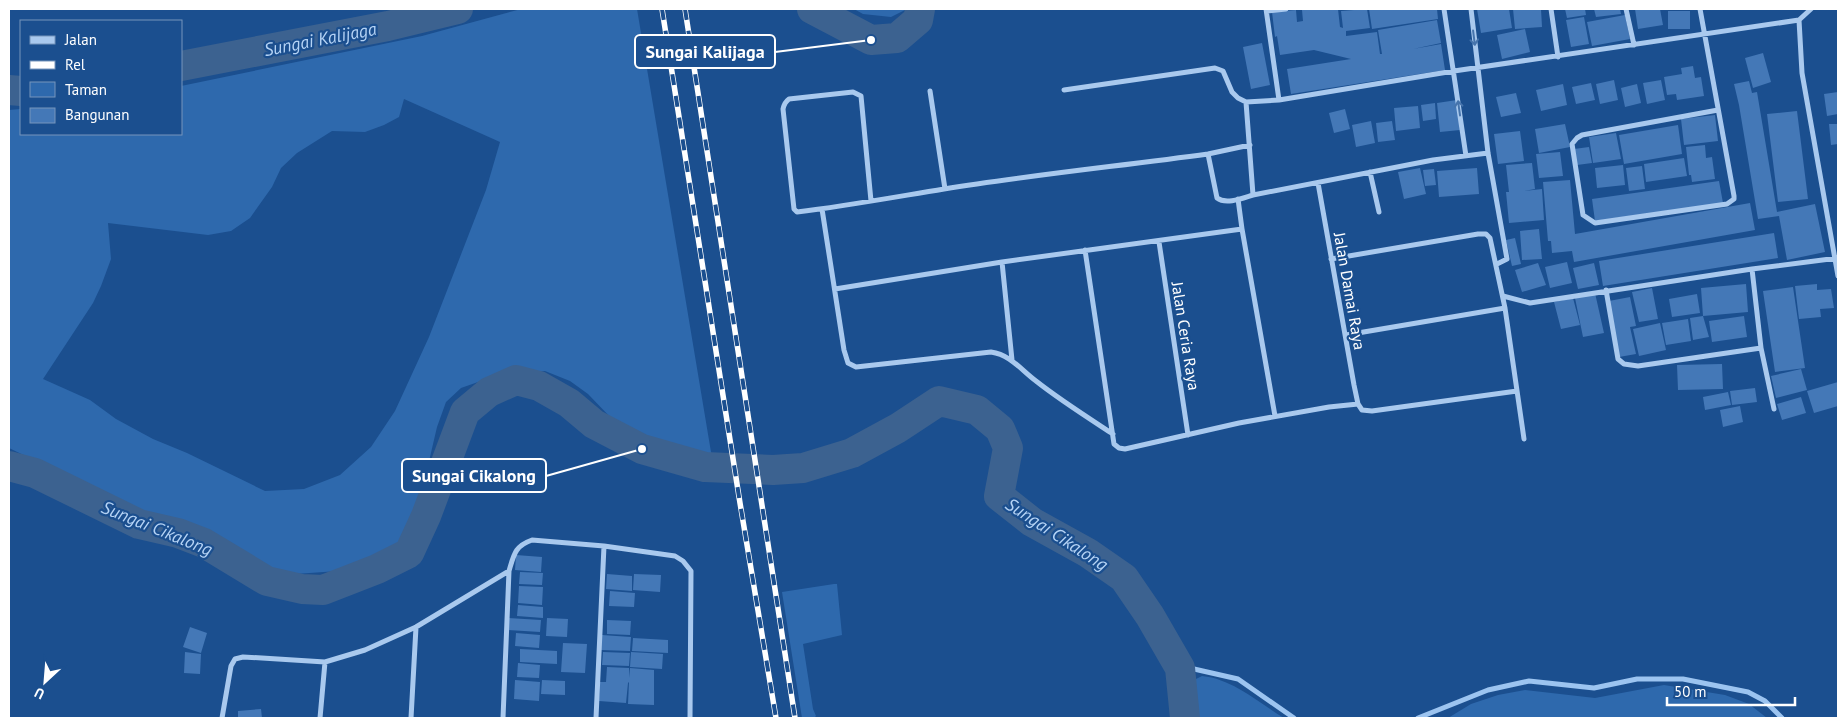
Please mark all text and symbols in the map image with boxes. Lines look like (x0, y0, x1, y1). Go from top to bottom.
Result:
water label: Sungai Kalijaga (262, 17, 379, 61)
legend (20, 20, 182, 135)
text: Jalan (64, 30, 97, 49)
one-way arrow (1469, 30, 1479, 46)
callout: Sungai Kalijaga (635, 35, 775, 68)
text: Sungai Kalijaga (645, 40, 765, 63)
text: Rel (65, 55, 86, 74)
text: Taman (65, 80, 107, 99)
one-way arrow (1454, 100, 1464, 116)
text: Bangunan (65, 105, 129, 124)
street label: Jalan Damai Raya (1330, 230, 1370, 351)
street label: Jalan Ceria Raya (1167, 279, 1204, 392)
callout: Sungai Cikalong (402, 459, 546, 492)
text: Sungai Cikalong (412, 464, 536, 487)
water label: Sungai Cikalong (1001, 492, 1113, 576)
water label: Sungai Cikalong (98, 495, 216, 561)
north arrow (20, 657, 70, 707)
scale bar (1667, 674, 1794, 706)
text: 50 m (1674, 682, 1707, 701)
text: U (31, 684, 47, 704)

